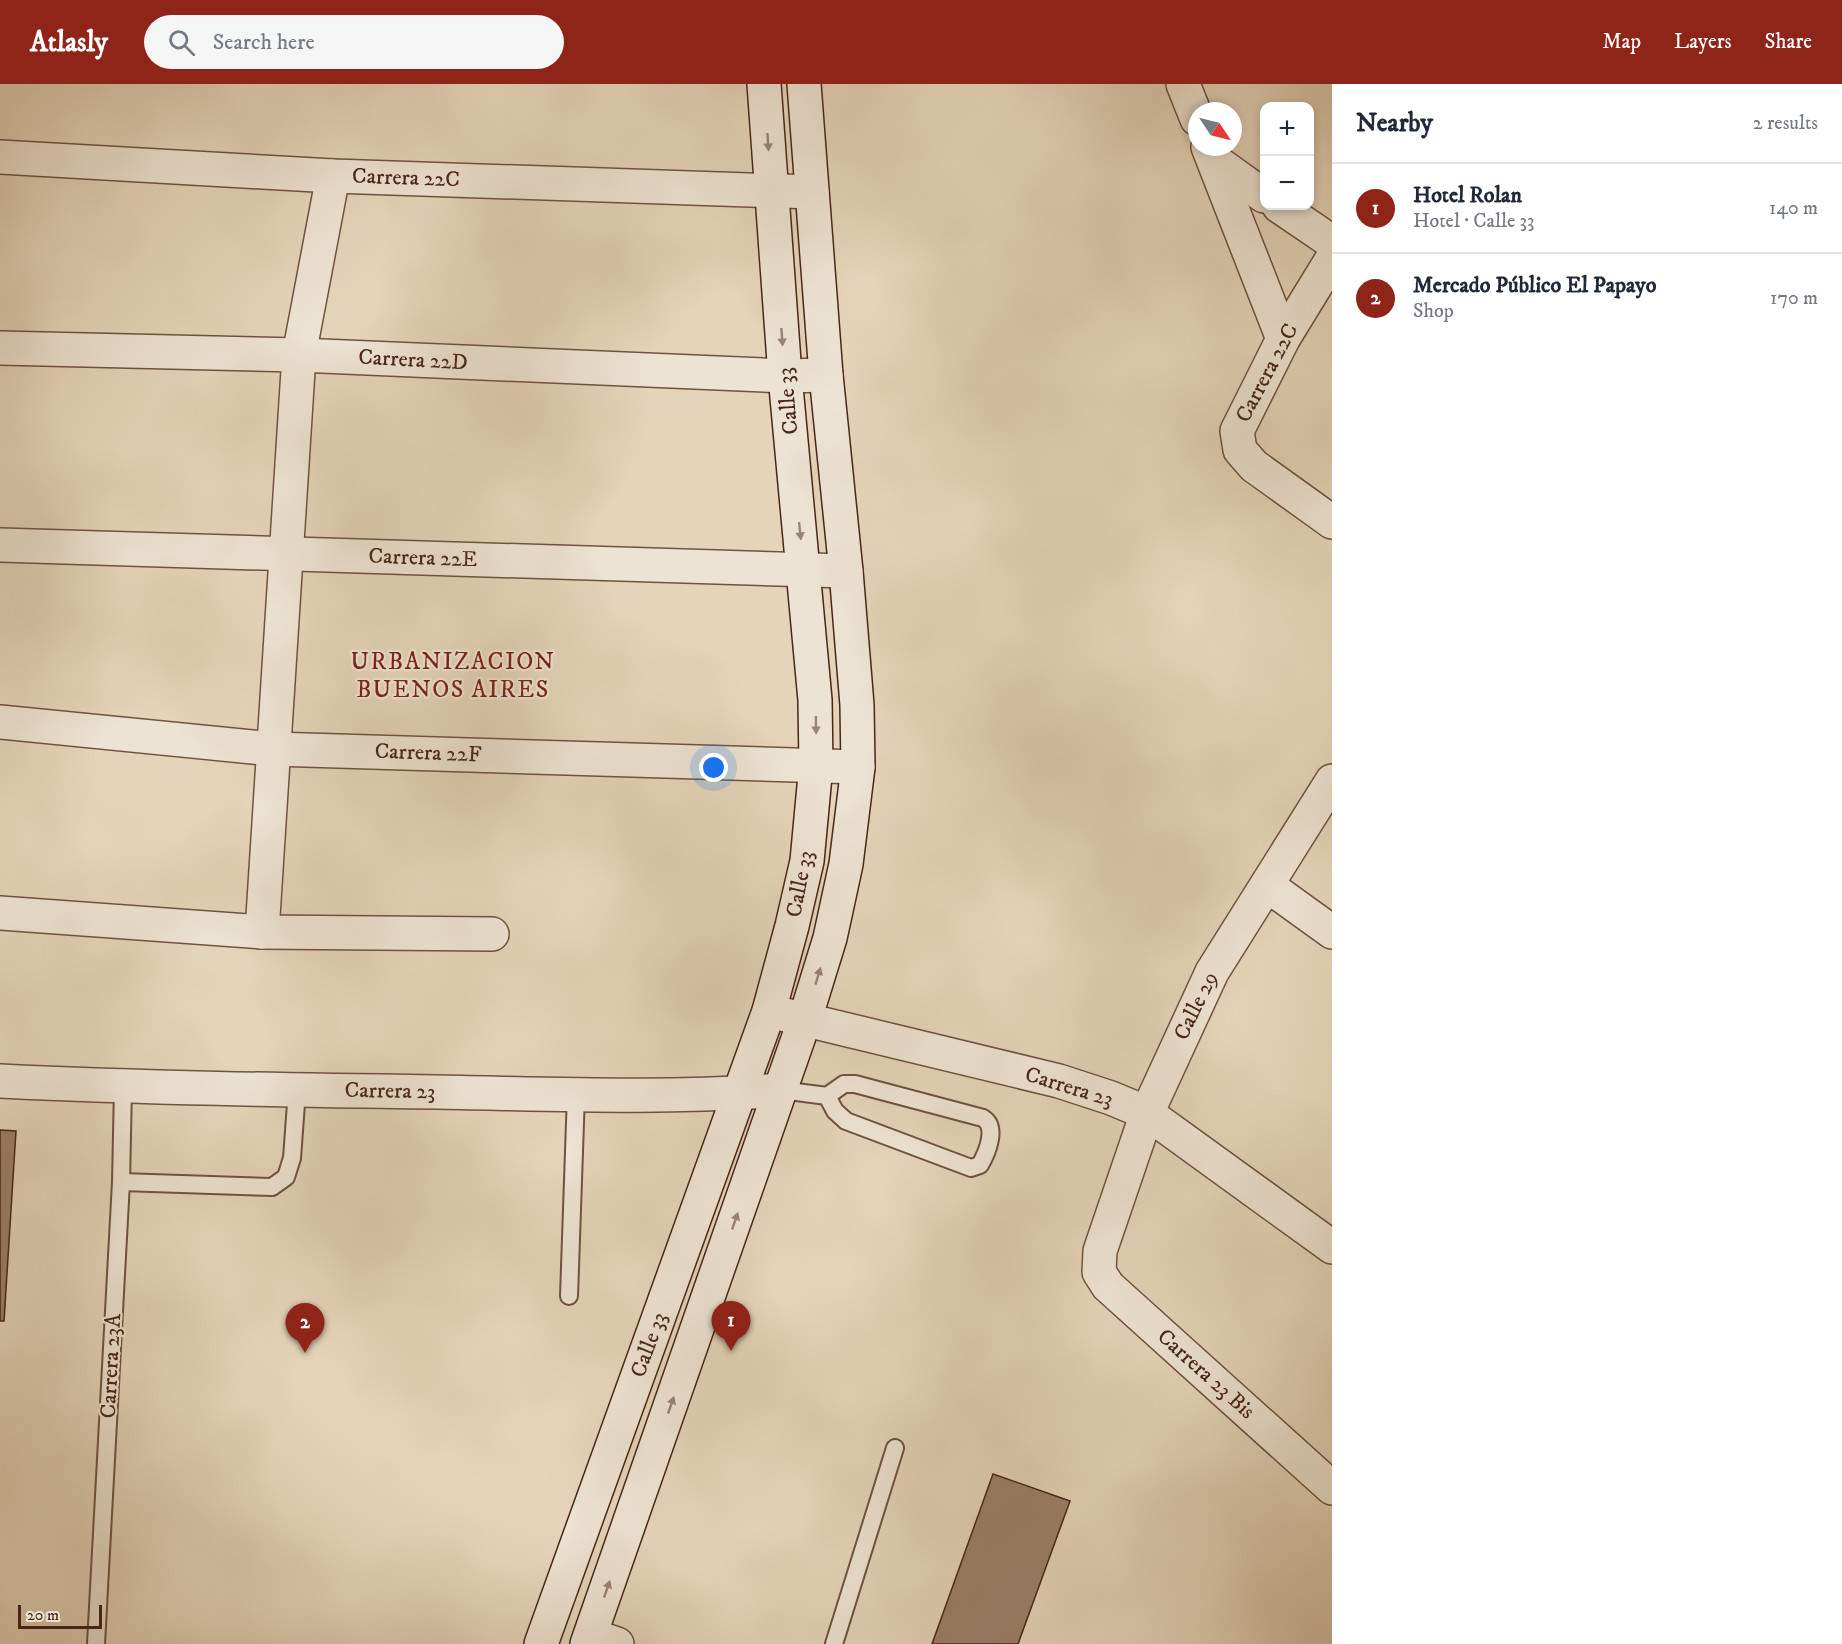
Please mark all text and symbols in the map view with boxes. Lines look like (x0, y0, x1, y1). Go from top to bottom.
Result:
search box (144, 15, 564, 69)
text: Atlasly (30, 25, 108, 60)
icon: search (165, 26, 198, 59)
text: Search here (213, 29, 315, 56)
text: Map (1602, 29, 1641, 55)
text: Layers (1674, 29, 1732, 55)
text: Share (1765, 29, 1812, 55)
north arrow (1188, 102, 1242, 156)
map controls (1260, 102, 1314, 210)
button: + (1260, 102, 1314, 156)
text: Nearby (1356, 107, 1433, 140)
text: 2 results (1753, 111, 1818, 136)
one-way arrow (763, 133, 773, 152)
button: − (1260, 156, 1314, 210)
street label: Carrera 22C (352, 163, 460, 193)
text: Hotel Rolan (1413, 182, 1522, 209)
text: 1 (1372, 196, 1379, 221)
text: 140 m (1769, 196, 1818, 221)
text: Hotel · Calle 33 (1413, 209, 1535, 234)
text: Mercado Público El Papayo (1413, 272, 1656, 299)
text: 2 (1371, 286, 1380, 311)
text: 170 m (1770, 286, 1818, 311)
text: Shop (1413, 299, 1454, 324)
street label: Carrera 22C (1230, 319, 1304, 427)
one-way arrow (777, 327, 787, 346)
street label: Carrera 22D (358, 344, 468, 376)
street label: Calle 33 (772, 366, 804, 436)
one-way arrow (795, 522, 805, 541)
street label: Carrera 22E (368, 543, 478, 573)
district label: URBANIZACION BUENOS AIRES (350, 647, 556, 705)
one-way arrow (811, 716, 820, 735)
street label: Carrera 22F (374, 738, 482, 768)
your location (699, 753, 728, 782)
street label: Calle 33 (780, 848, 820, 920)
one-way arrow (814, 967, 823, 985)
street label: Calle 29 (1168, 967, 1224, 1045)
street label: Carrera 23 (1022, 1061, 1116, 1113)
street label: Carrera 23 (344, 1077, 436, 1105)
one-way arrow (731, 1212, 741, 1230)
pin: 1 (712, 1302, 750, 1351)
pin: 2 (286, 1304, 324, 1353)
street label: Calle 33 (625, 1309, 673, 1381)
street label: Carrera 23A (95, 1312, 127, 1419)
street label: Carrera 23 Bis (1152, 1323, 1260, 1425)
one-way arrow (667, 1396, 677, 1414)
one-way arrow (602, 1580, 612, 1598)
scale bar (18, 1602, 102, 1630)
text: 20 m (27, 1605, 59, 1625)

